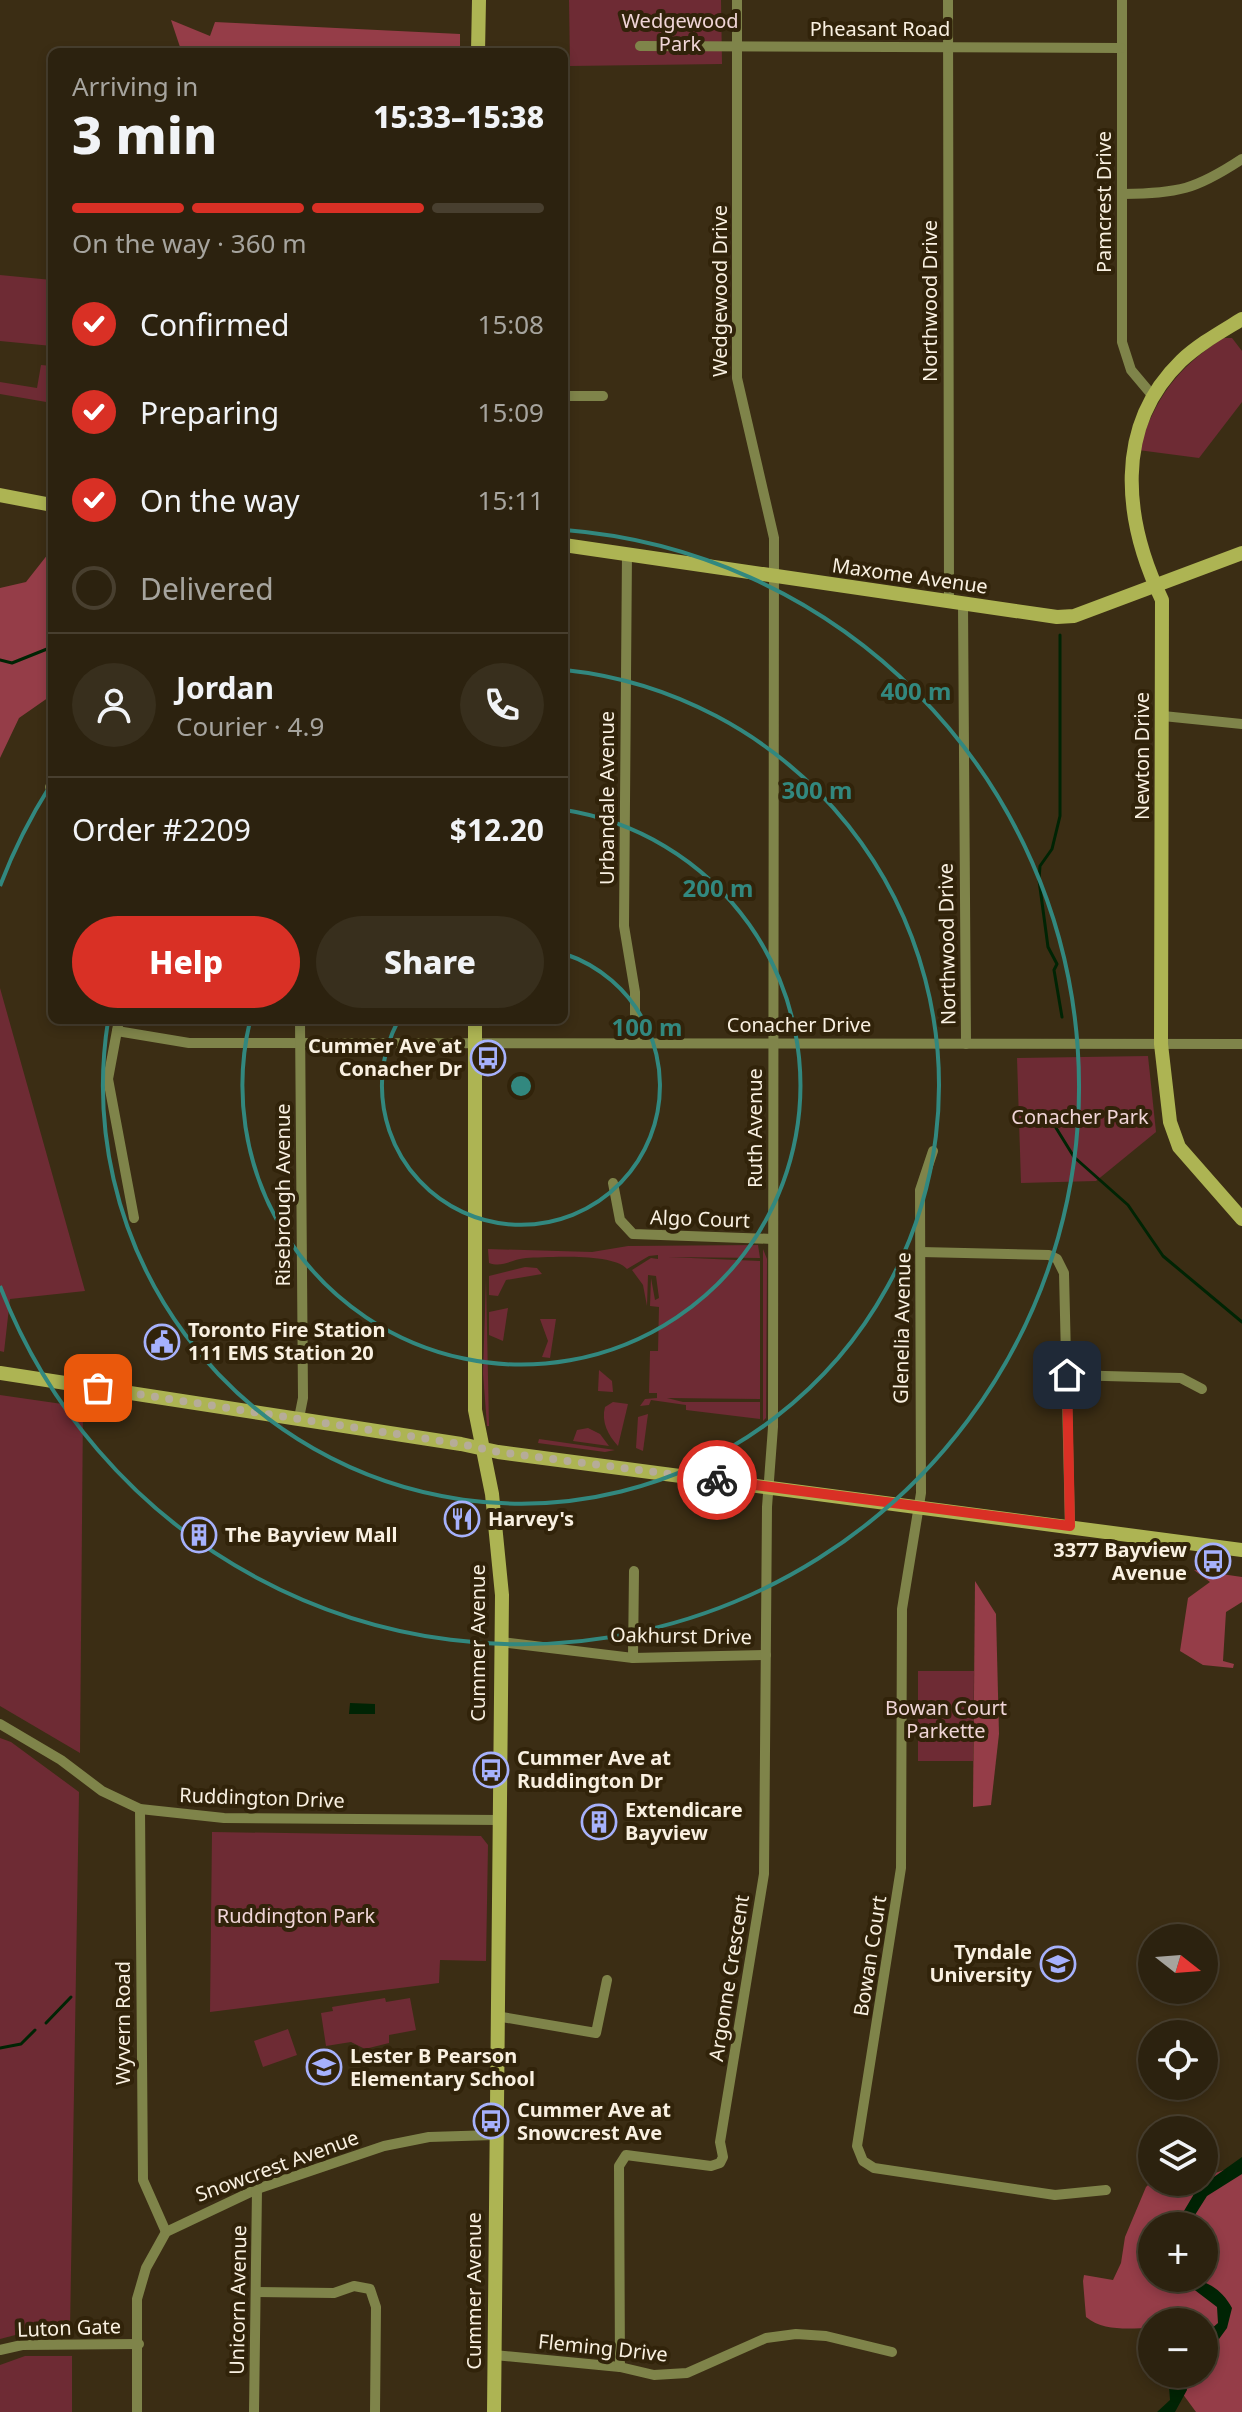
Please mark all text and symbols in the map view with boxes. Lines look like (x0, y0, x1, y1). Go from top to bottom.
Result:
park label: Wedgewood Park (621, 7, 739, 57)
street label: Pheasant Road (810, 15, 950, 42)
text: Arriving in (72, 68, 198, 104)
text: 15:33–15:38 (373, 96, 544, 137)
text: 3 min (72, 98, 217, 169)
street label: Pamcrest Drive (1090, 131, 1117, 273)
street label: Wedgewood Drive (706, 205, 733, 377)
street label: Northwood Drive (916, 220, 943, 382)
text: On the way · 360 m (72, 225, 306, 261)
icon: check (72, 302, 116, 346)
text: Confirmed (140, 304, 290, 345)
text: 15:08 (478, 306, 544, 342)
icon: check (72, 390, 116, 434)
text: Preparing (140, 392, 279, 433)
text: 15:09 (478, 394, 544, 430)
icon: check (72, 478, 116, 522)
text: On the way (140, 480, 300, 521)
text: 15:11 (478, 482, 544, 518)
street label: Maxome Avenue (830, 551, 990, 600)
text: Delivered (140, 568, 274, 609)
button: person (72, 663, 156, 747)
button: phone (460, 663, 544, 747)
text: Jordan (176, 667, 274, 708)
text: 400 m (881, 674, 951, 707)
street label: Newton Drive (1128, 692, 1155, 820)
text: Courier · 4.9 (176, 708, 324, 744)
street label: Urbandale Avenue (593, 711, 620, 885)
text: 300 m (782, 773, 852, 806)
text: Order #2209 (72, 809, 251, 850)
text: $12.20 (450, 809, 544, 850)
street label: Northwood Drive (932, 863, 961, 1025)
text: 200 m (683, 871, 753, 904)
button: Help (72, 916, 300, 1008)
button: Share (316, 916, 544, 1008)
text: 100 m (612, 1010, 682, 1043)
street label: Conacher Drive (727, 1011, 871, 1038)
place label: Cummer Ave at Conacher Dr (308, 1032, 462, 1082)
bus stop icon: Cummer Ave at Conacher Dr (469, 1039, 507, 1077)
street label: Ruth Avenue (741, 1068, 768, 1188)
centre of rings (507, 1072, 535, 1100)
street label: Risebrough Avenue (269, 1103, 296, 1287)
park label: Conacher Park (1011, 1103, 1149, 1130)
street label: Algo Court (650, 1203, 751, 1234)
street label: Glenelia Avenue (887, 1252, 916, 1404)
place label: Toronto Fire Station 111 EMS Station 20 (188, 1316, 386, 1366)
public building icon: Toronto Fire Station 111 EMS Station 20 (143, 1323, 181, 1361)
pin (1033, 1341, 1101, 1409)
icon: home (1045, 1353, 1089, 1397)
pin (64, 1354, 132, 1422)
icon: bag (76, 1366, 120, 1410)
courier (677, 1440, 757, 1520)
icon: bike (695, 1458, 739, 1502)
restaurant icon: Harvey's (443, 1500, 481, 1538)
place label: Harvey's (488, 1505, 574, 1532)
building icon: The Bayview Mall (180, 1516, 218, 1554)
place label: The Bayview Mall (225, 1521, 397, 1548)
place label: 3377 Bayview Avenue (1053, 1536, 1187, 1586)
bus stop icon: 3377 Bayview Avenue (1194, 1542, 1232, 1580)
street label: Cummer Avenue (464, 1564, 491, 1722)
street label: Oakhurst Drive (610, 1621, 752, 1650)
park label: Bowan Court Parkette (885, 1694, 1007, 1744)
place label: Cummer Ave at Ruddington Dr (517, 1744, 671, 1794)
bus stop icon: Cummer Ave at Ruddington Dr (472, 1751, 510, 1789)
street label: Ruddington Drive (179, 1781, 345, 1814)
place label: Extendicare Bayview (625, 1796, 743, 1846)
building icon: Extendicare Bayview (580, 1803, 618, 1841)
street label: Argonne Crescent (702, 1893, 755, 2063)
street label: Bowan Court (847, 1894, 892, 2018)
park label: Ruddington Park (217, 1902, 375, 1929)
north arrow (1138, 1924, 1218, 2004)
map controls (1138, 1924, 1218, 2388)
place label: Tyndale University (929, 1938, 1033, 1988)
school or university icon: Tyndale University (1039, 1945, 1077, 1983)
street label: Wyvern Road (109, 1961, 136, 2085)
button: locate (1138, 2020, 1218, 2100)
place label: Lester B Pearson Elementary School (350, 2042, 535, 2092)
school or university icon: Lester B Pearson Elementary School (305, 2048, 343, 2086)
place label: Cummer Ave at Snowcrest Ave (517, 2096, 671, 2146)
bus stop icon: Cummer Ave at Snowcrest Ave (472, 2102, 510, 2140)
button: layers (1138, 2116, 1218, 2196)
street label: Snowcrest Avenue (192, 2123, 362, 2208)
street label: Cummer Avenue (460, 2212, 487, 2370)
button: + (1138, 2212, 1218, 2292)
street label: Unicorn Avenue (223, 2225, 252, 2375)
button: − (1138, 2308, 1218, 2388)
street label: Luton Gate (17, 2312, 121, 2343)
street label: Fleming Drive (537, 2327, 669, 2368)

